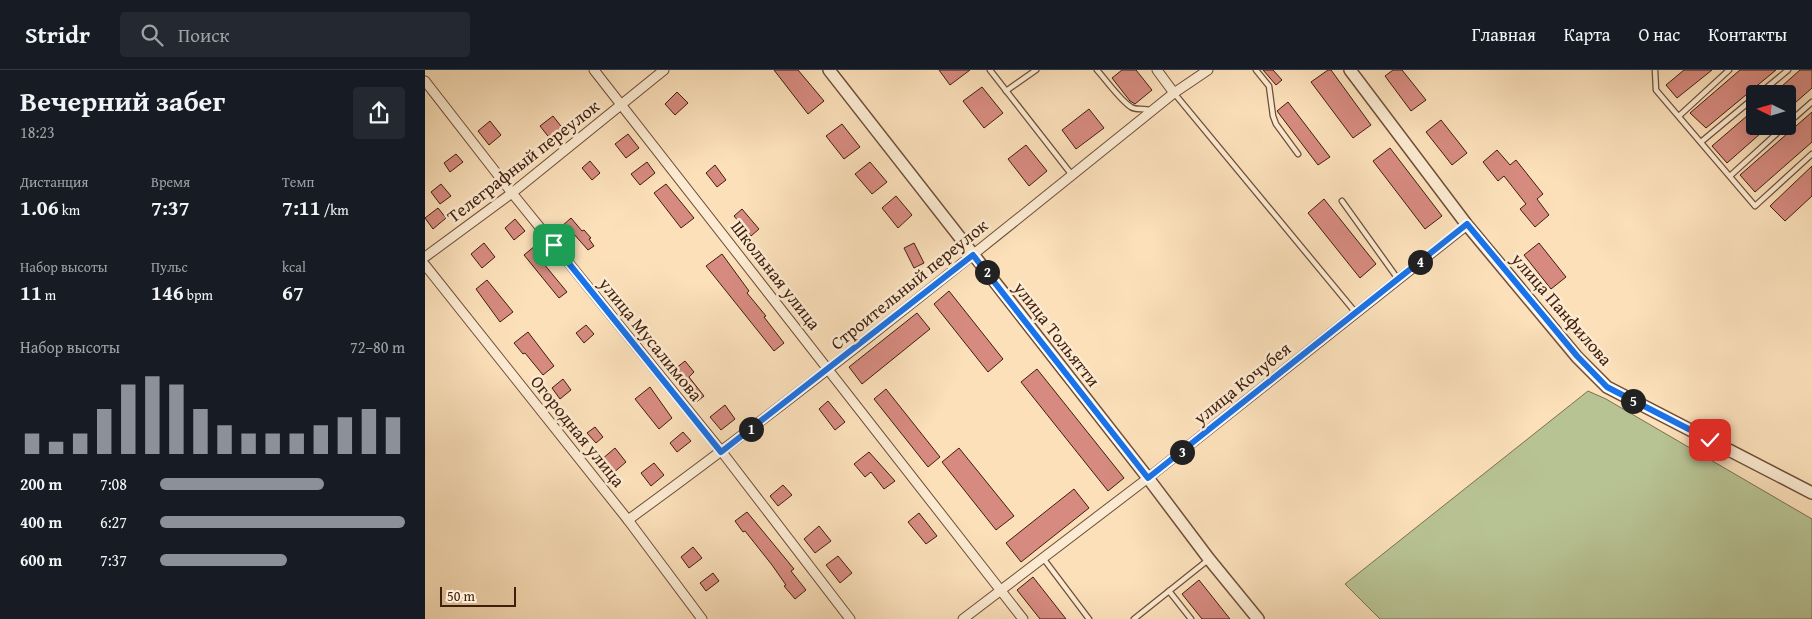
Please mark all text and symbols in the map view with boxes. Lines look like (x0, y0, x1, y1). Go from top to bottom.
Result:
search box (120, 12, 470, 57)
text: Stridr (25, 17, 90, 52)
icon: search (138, 21, 166, 49)
text: Поиск (178, 21, 230, 49)
text: Главная (1472, 21, 1536, 48)
text: Карта (1564, 21, 1610, 48)
text: О нас (1638, 21, 1680, 48)
text: Контакты (1708, 21, 1787, 48)
text: Вечерний забег (20, 80, 225, 121)
north arrow (1746, 85, 1796, 135)
map controls (1746, 85, 1796, 135)
button: share (353, 87, 405, 139)
street label: Телеграфный переулок (441, 92, 605, 229)
text: 18:23 (20, 120, 55, 144)
text: Дистанция (20, 172, 88, 192)
text: Время (151, 172, 190, 192)
text: Темп (282, 172, 314, 192)
text: 1.06 (20, 192, 59, 223)
text: 7:37 (151, 192, 190, 223)
text: 7:11 (282, 192, 321, 223)
text: km (59, 200, 80, 220)
text: /km (321, 200, 349, 220)
street label: Строительный переулок (824, 212, 994, 356)
street label: Школьная улица (724, 214, 828, 336)
pin (533, 224, 575, 266)
icon: arrive (540, 231, 568, 259)
street label: улица Панфилова (1504, 246, 1619, 372)
pin: 4 (1407, 250, 1433, 274)
text: 4 (1417, 252, 1424, 272)
text: Набор высоты (20, 257, 107, 277)
text: Пульс (151, 257, 188, 277)
text: kcal (282, 257, 306, 277)
pin: 2 (975, 260, 999, 284)
text: 2 (984, 262, 991, 282)
street label: улица Мусалимова (592, 271, 710, 407)
street label: улица Тольятти (1007, 275, 1107, 393)
text: 11 (20, 277, 42, 308)
text: 146 (151, 277, 184, 308)
text: 67 (282, 277, 304, 308)
text: m (42, 285, 56, 305)
text: bpm (184, 285, 213, 305)
text: Набор высоты (20, 335, 120, 359)
text: 72–80 m (350, 335, 405, 359)
street label: улица Кочубея (1187, 335, 1296, 431)
street label: Огородная улица (524, 369, 632, 493)
pin: 5 (1621, 388, 1645, 414)
text: 5 (1630, 391, 1637, 411)
pin: 1 (739, 416, 763, 442)
text: 1 (748, 419, 755, 439)
pin (1689, 419, 1731, 461)
icon: check (1696, 426, 1724, 454)
pin: 3 (1169, 440, 1195, 464)
text: 3 (1179, 442, 1186, 462)
text: 200 m (20, 472, 62, 496)
text: 7:08 (100, 472, 127, 496)
text: 400 m (20, 510, 62, 534)
text: 6:27 (100, 510, 127, 534)
text: 600 m (20, 548, 62, 572)
text: 7:37 (100, 548, 127, 572)
scale bar (440, 584, 516, 607)
text: 50 m (447, 586, 475, 606)

